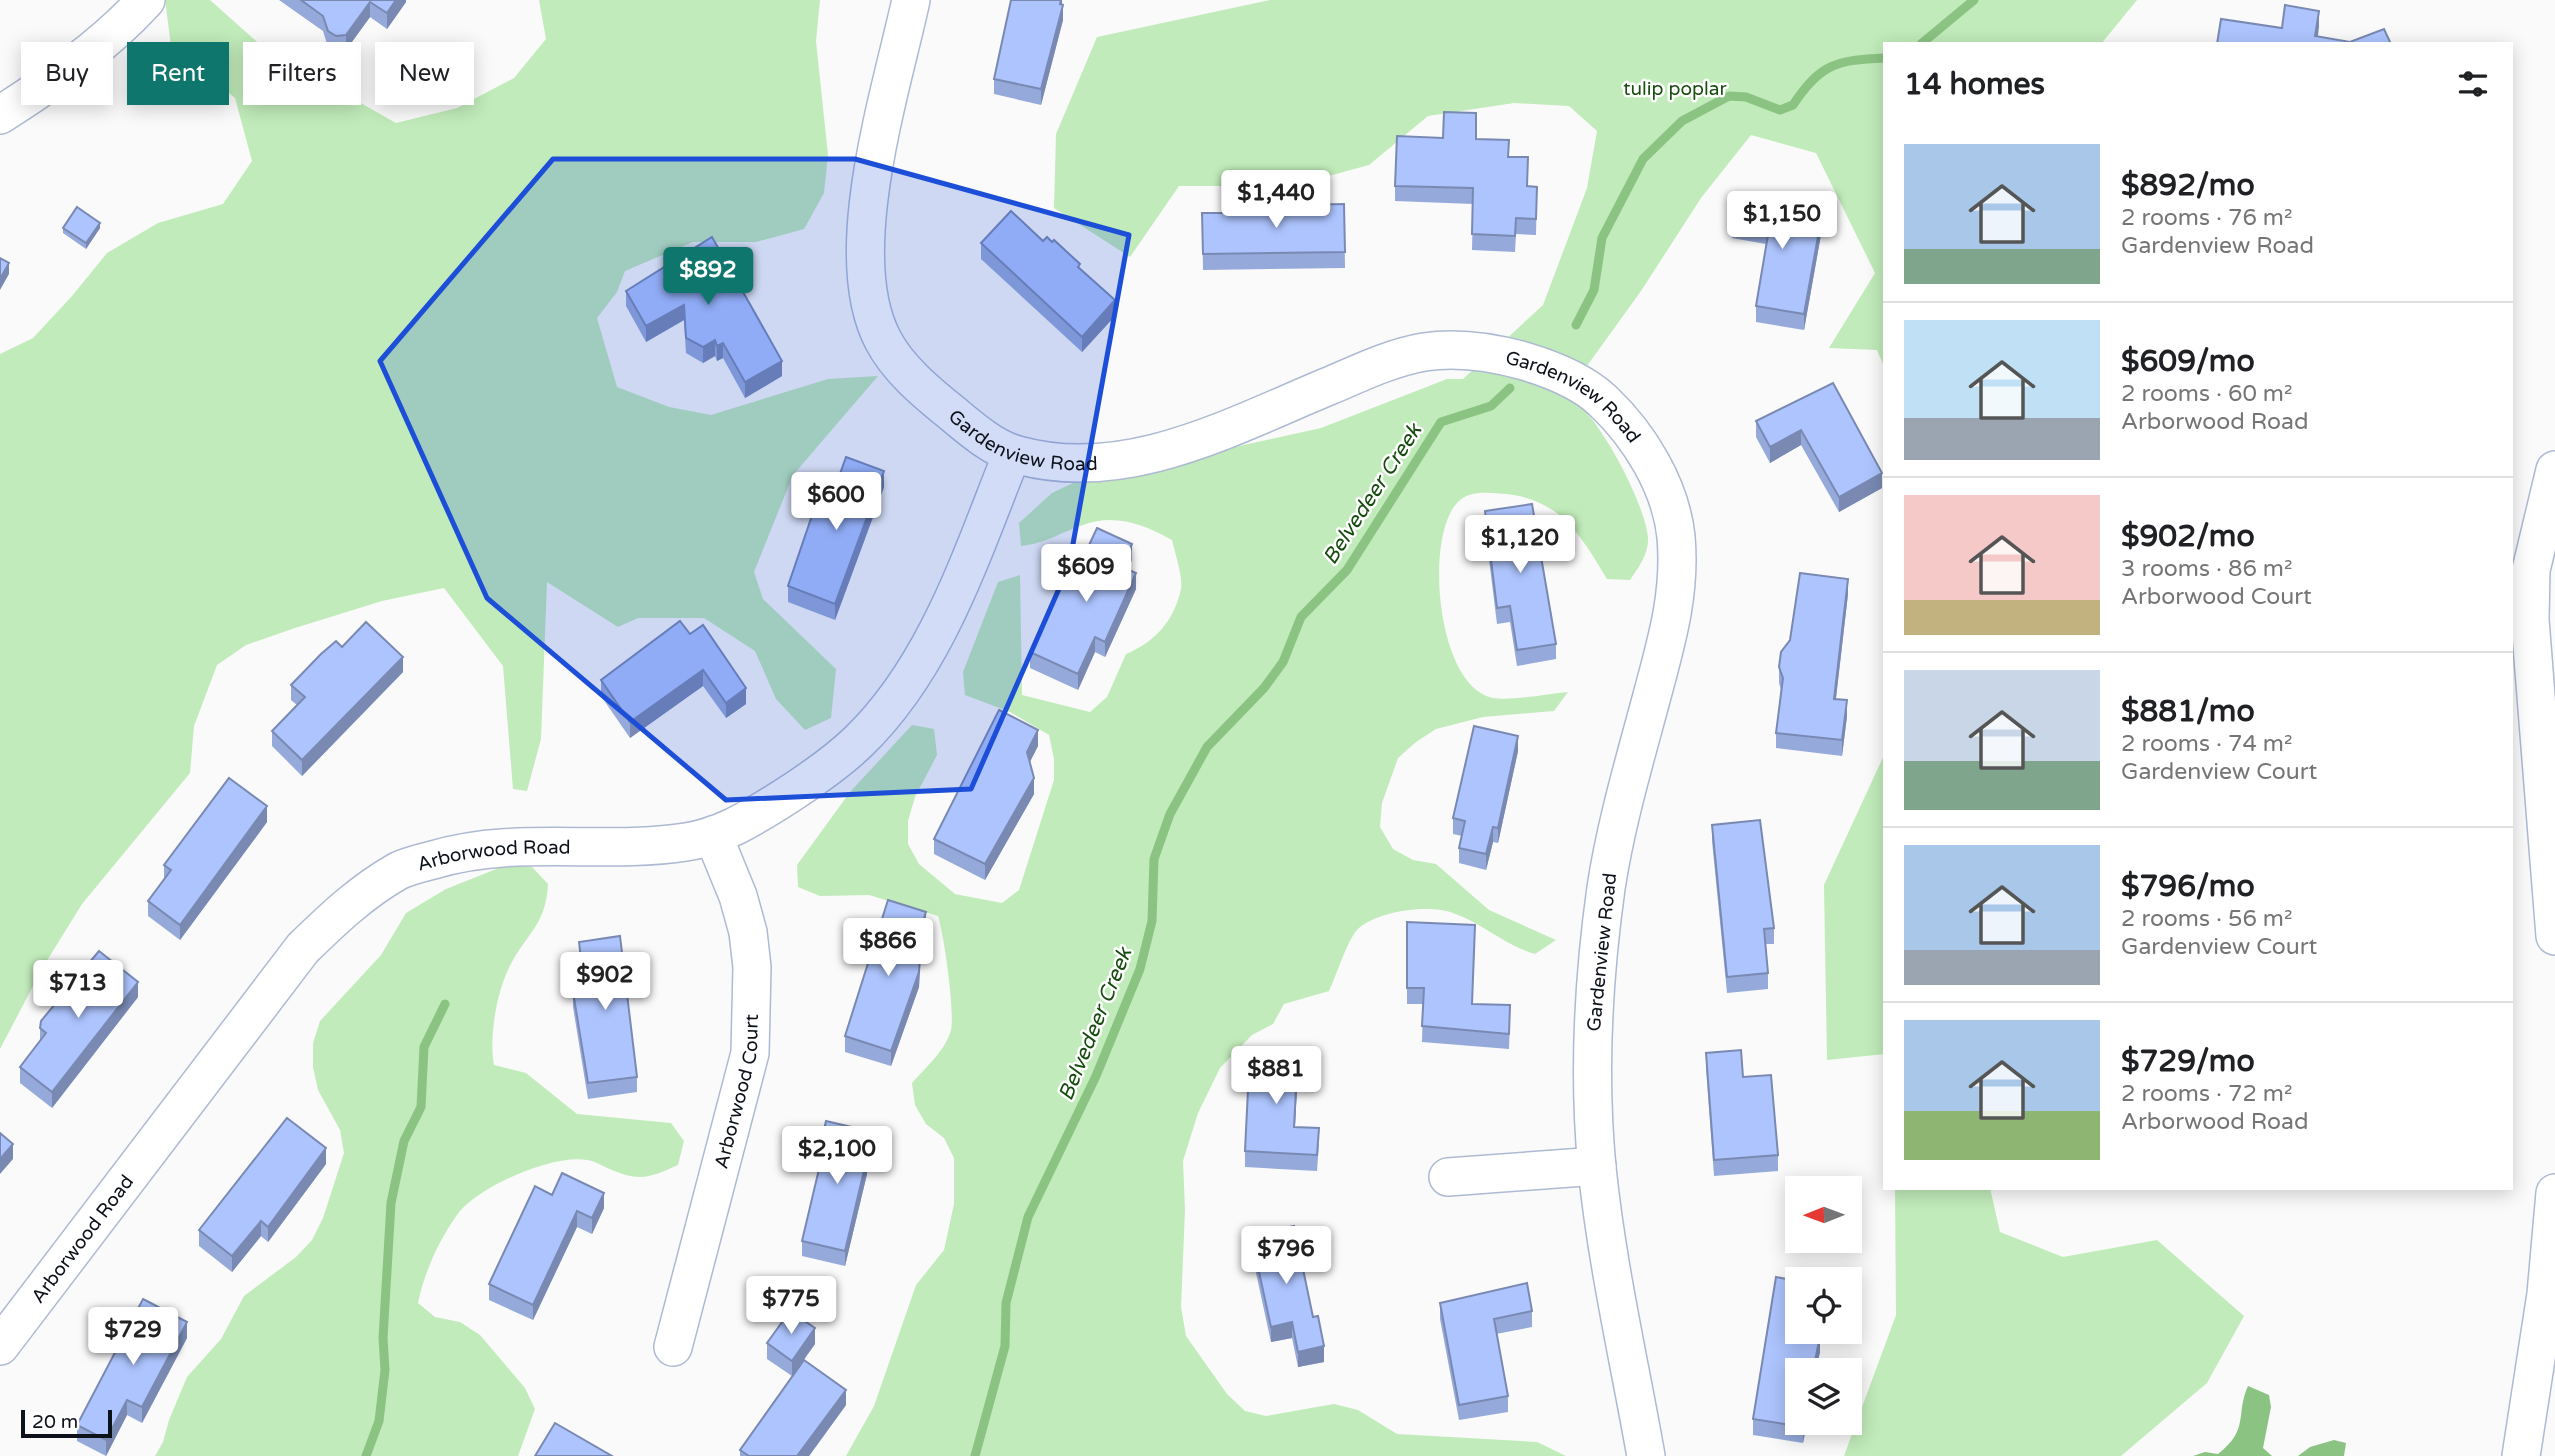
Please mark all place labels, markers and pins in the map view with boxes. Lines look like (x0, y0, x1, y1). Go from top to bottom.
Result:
pin: $1,440 (1219, 170, 1333, 230)
pin: $1,150 (1725, 191, 1839, 251)
pin: $892 (667, 247, 749, 307)
pin: $600 (795, 472, 877, 532)
pin: $1,120 (1463, 516, 1577, 575)
pin: $609 (1045, 544, 1127, 604)
pin: $866 (847, 918, 929, 978)
pin: $902 (564, 953, 646, 1012)
pin: $713 (37, 960, 119, 1020)
pin: $881 (1235, 1046, 1317, 1106)
pin: $2,100 (780, 1126, 894, 1186)
pin: $796 (1245, 1226, 1327, 1286)
pin: $775 (750, 1276, 832, 1336)
pin: $729 (92, 1308, 174, 1367)

